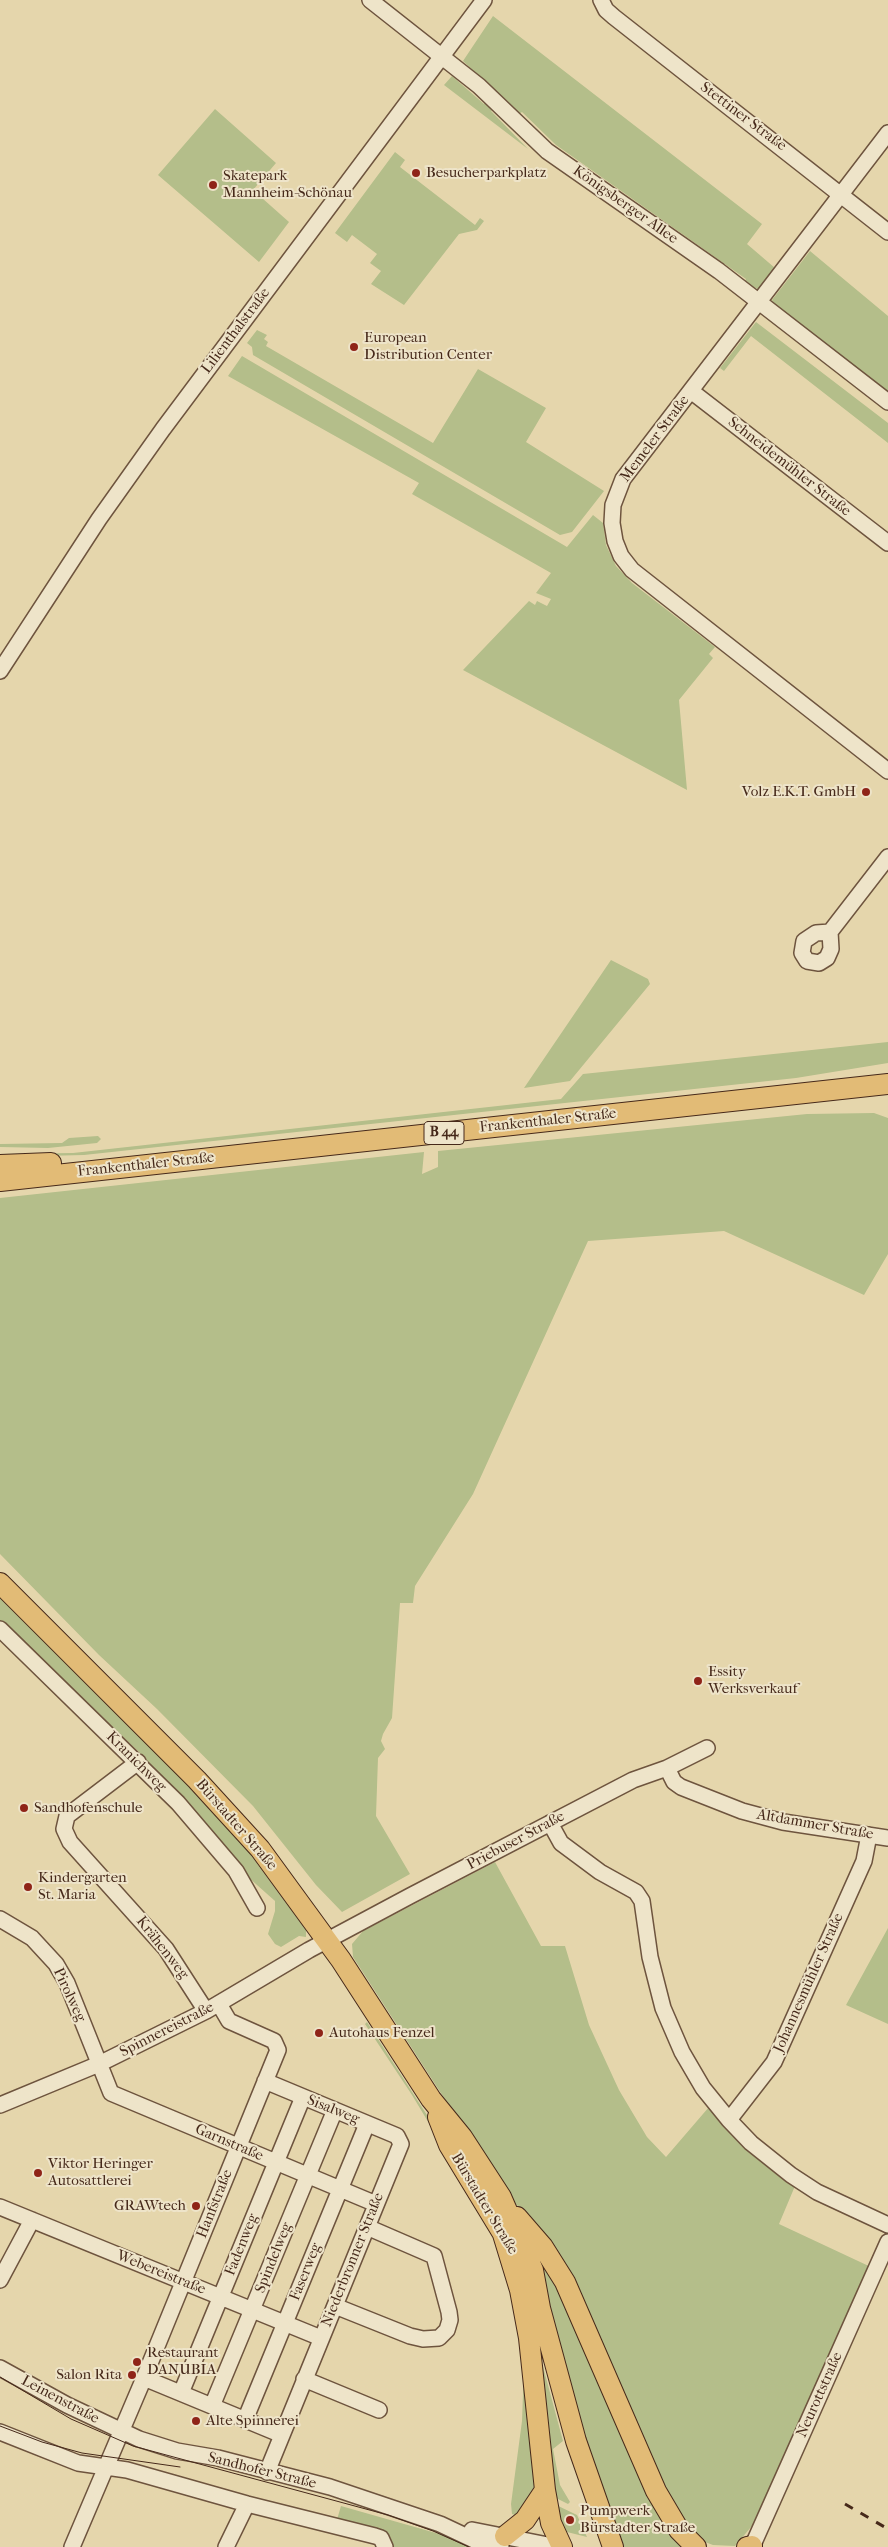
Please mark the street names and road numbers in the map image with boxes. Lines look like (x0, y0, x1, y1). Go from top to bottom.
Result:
street label: Stettiner Straße (696, 79, 790, 155)
street label: Königsberger Allee (569, 162, 681, 248)
street label: Lilienthalstraße (198, 285, 274, 377)
street label: Memeler Straße (617, 392, 693, 486)
street label: Schneidemühler Straße (724, 413, 854, 521)
street label: Frankenthaler Straße (479, 1105, 617, 1137)
road number: B 44 (424, 1122, 464, 1144)
street label: Frankenthaler Straße (77, 1149, 215, 1181)
street label: Kranichweg (102, 1728, 170, 1796)
street label: Bürstadter Straße (191, 1776, 281, 1874)
street label: Altdammer Straße (755, 1806, 875, 1844)
street label: Priebuser Straße (464, 1808, 568, 1874)
street label: Johannesmühler Straße (770, 1910, 848, 2056)
street label: Krähenweg (132, 1913, 192, 1983)
street label: Pirolweg (49, 1965, 89, 2025)
street label: Spinnereistraße (117, 1999, 217, 2061)
street label: Sisalweg (304, 2091, 362, 2129)
street label: Garnstraße (192, 2121, 266, 2165)
street label: Bürstadter Straße (447, 2150, 521, 2258)
street label: Hanfstraße (193, 2167, 237, 2241)
street label: Niederbronner Straße (318, 2190, 388, 2330)
street label: Fadenweg (221, 2211, 263, 2279)
street label: Spindelweg (252, 2220, 296, 2296)
street label: Faserweg (286, 2241, 326, 2303)
street label: Webereistraße (114, 2247, 208, 2299)
street label: Neurottstraße (793, 2350, 847, 2440)
street label: Leinenstraße (18, 2372, 102, 2428)
street label: Sandhofer Straße (206, 2449, 318, 2493)

